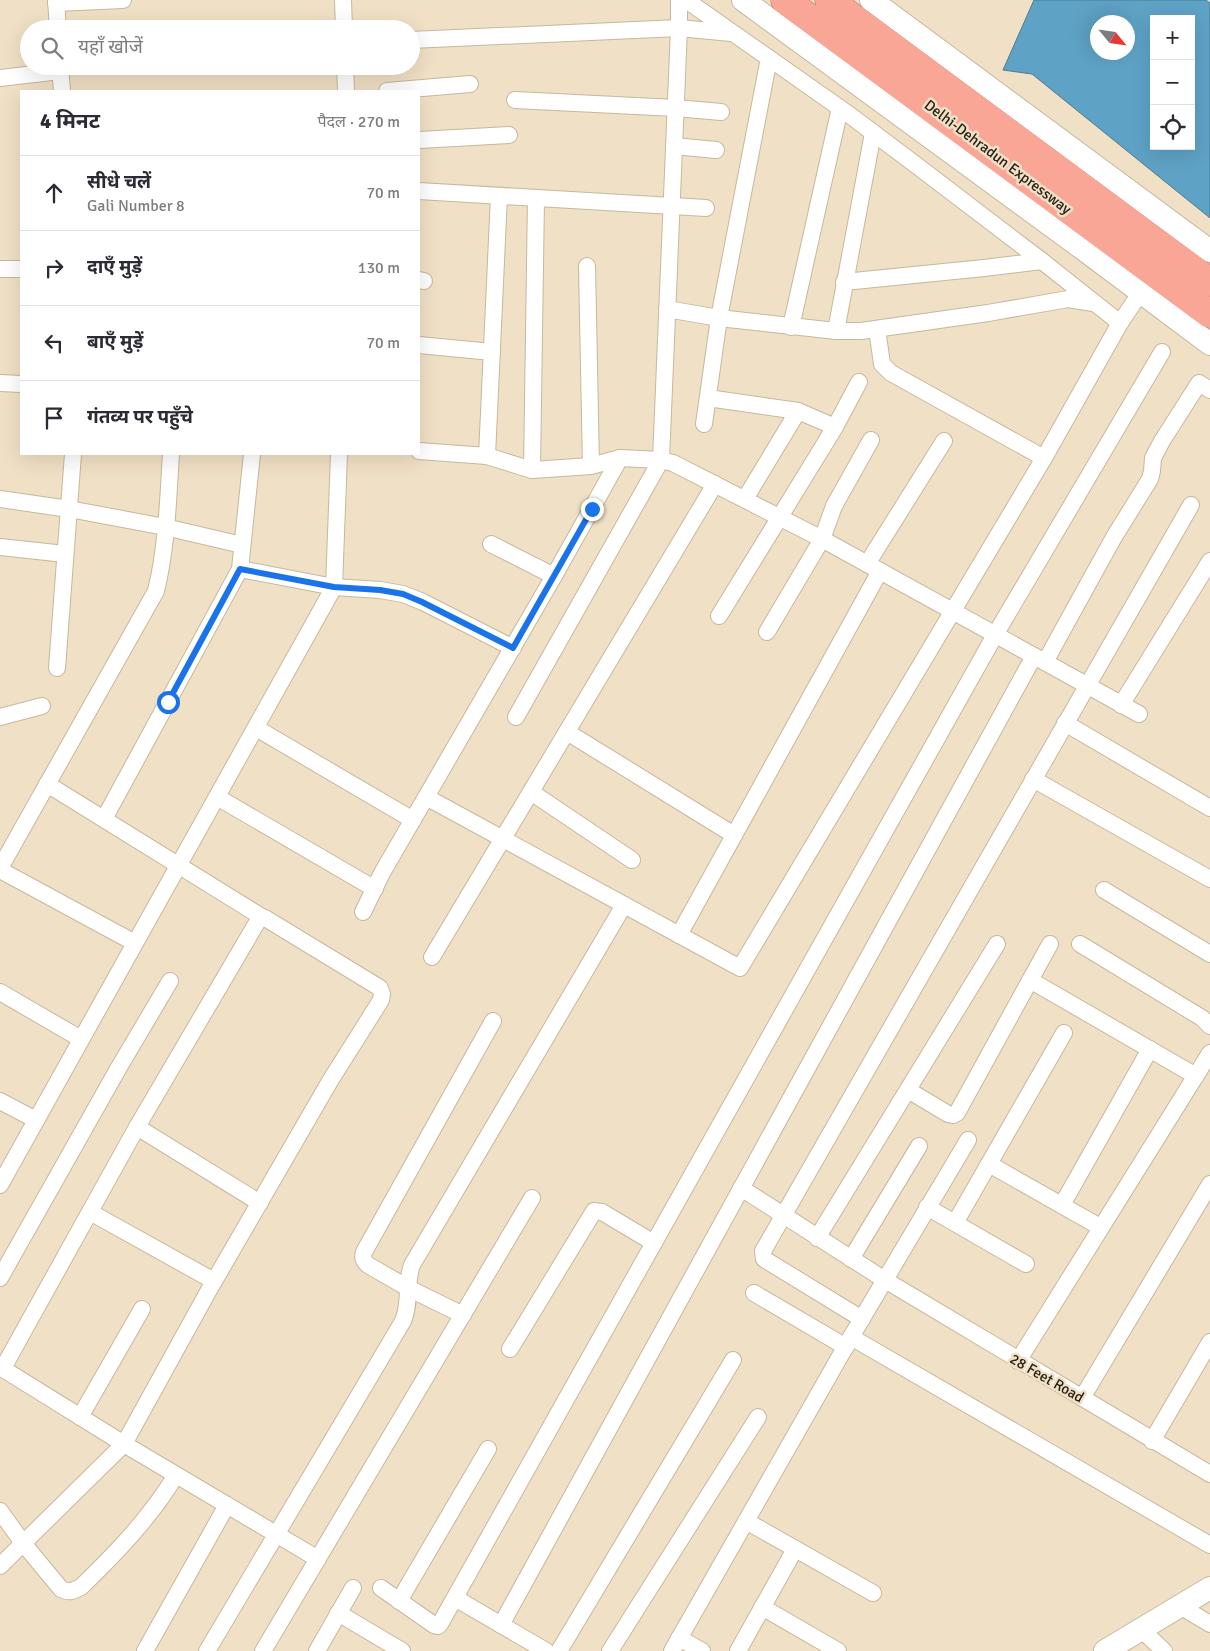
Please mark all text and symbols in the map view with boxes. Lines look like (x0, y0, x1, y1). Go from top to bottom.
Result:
north arrow (1090, 15, 1135, 60)
map controls (1150, 15, 1195, 150)
button: + (1150, 15, 1195, 60)
search box (20, 20, 420, 75)
icon: search (38, 34, 66, 62)
text: यहाँ खोजें (78, 35, 143, 59)
button: − (1150, 60, 1195, 105)
street label: Delhi-Dehradun Expressway (921, 96, 1075, 218)
button: locate (1150, 105, 1195, 150)
text: 4 मिनट (40, 108, 100, 134)
text: पैदल · 270 m (317, 112, 400, 132)
text: सीधे चलें (87, 170, 151, 194)
icon: ahead (40, 179, 68, 207)
text: 70 m (366, 183, 400, 203)
text: Gali Number 8 (87, 196, 185, 216)
icon: right (40, 254, 68, 282)
text: दाएँ मुड़ें (87, 255, 142, 279)
text: 130 m (358, 258, 400, 278)
icon: left (40, 329, 68, 357)
text: बाएँ मुड़ें (87, 330, 143, 354)
text: 70 m (366, 333, 400, 353)
icon: arrive (40, 404, 68, 432)
text: गंतव्य पर पहुँचे (87, 405, 193, 429)
route end (581, 498, 604, 521)
route start (157, 691, 180, 714)
street label: 28 Feet Road (1007, 1350, 1087, 1406)

